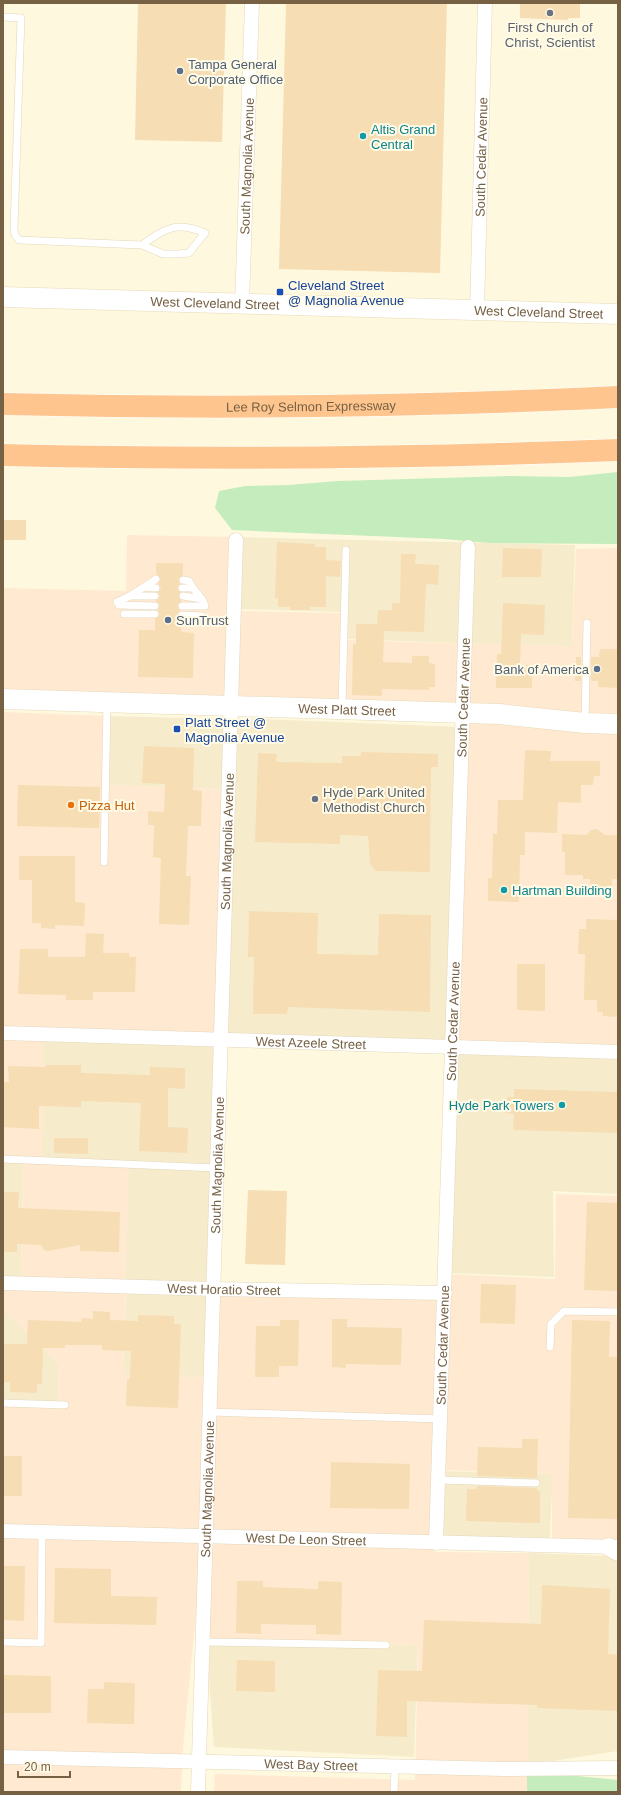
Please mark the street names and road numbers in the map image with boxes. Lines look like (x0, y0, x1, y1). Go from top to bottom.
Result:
street label: South Magnolia Avenue (237, 97, 257, 235)
street label: South Cedar Avenue (472, 97, 491, 217)
street label: West Cleveland Street (150, 294, 280, 313)
street label: West Cleveland Street (474, 303, 604, 322)
street label: Lee Roy Selmon Expressway (226, 398, 397, 415)
street label: South Cedar Avenue (454, 637, 473, 758)
street label: West Platt Street (298, 701, 396, 719)
street label: South Magnolia Avenue (218, 773, 237, 910)
street label: South Cedar Avenue (444, 961, 463, 1081)
street label: West Azeele Street (255, 1034, 367, 1052)
street label: South Magnolia Avenue (208, 1097, 227, 1234)
street label: West Horatio Street (167, 1281, 281, 1298)
street label: South Cedar Avenue (433, 1285, 452, 1405)
street label: South Magnolia Avenue (198, 1420, 217, 1558)
street label: West De Leon Street (245, 1530, 367, 1548)
street label: West Bay Street (264, 1756, 358, 1774)

